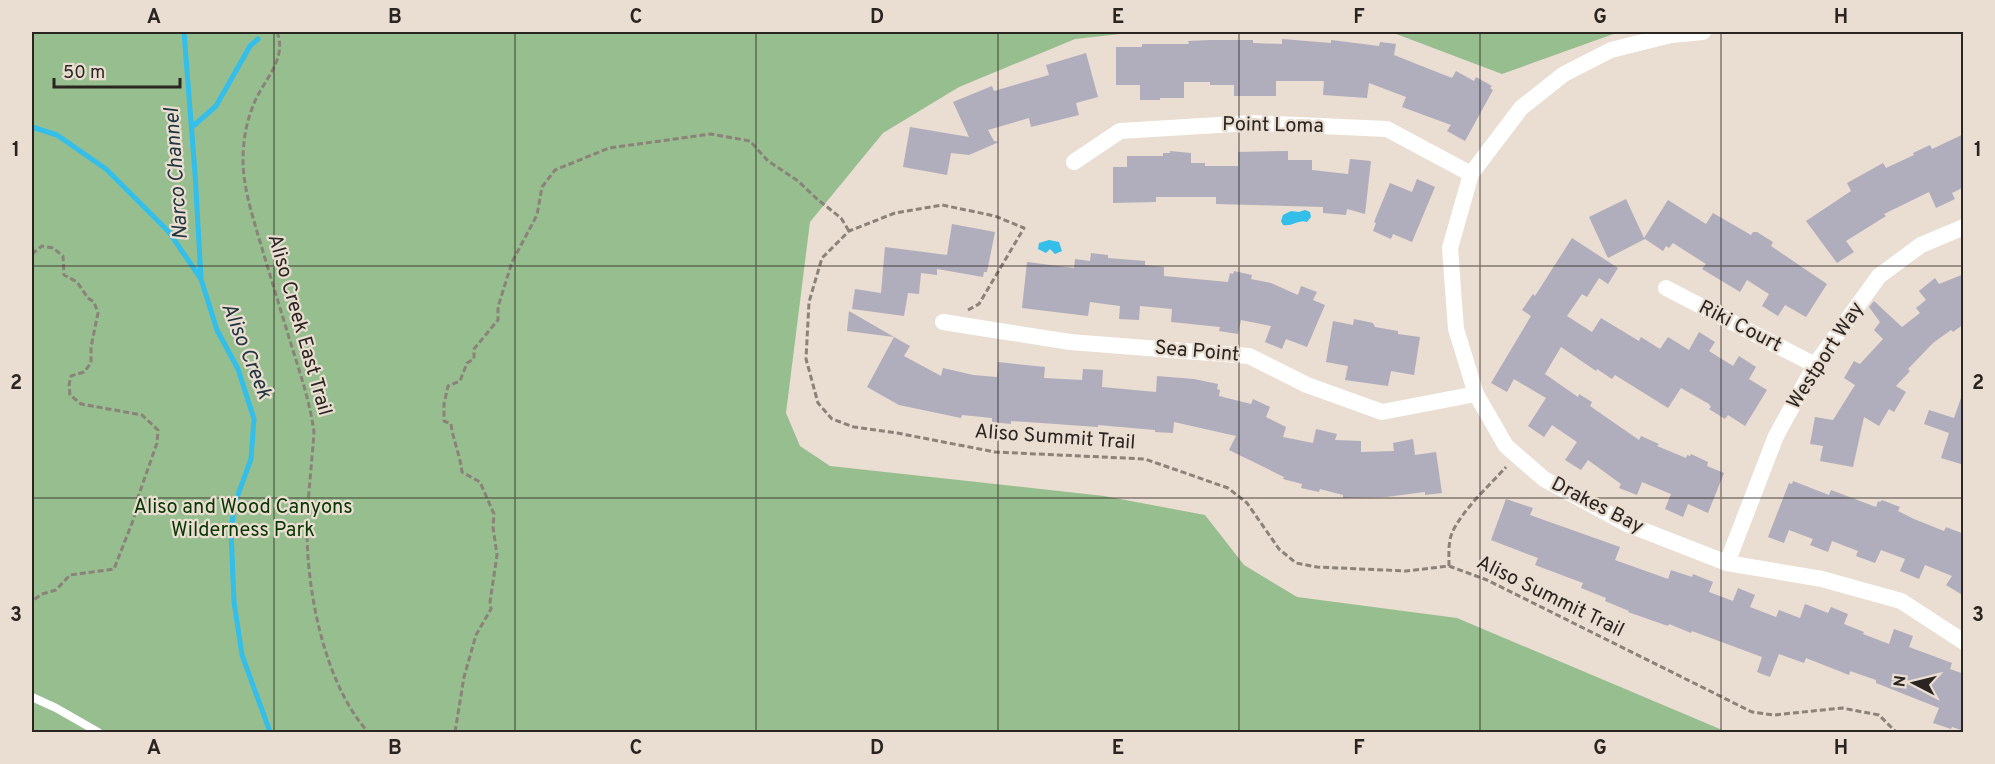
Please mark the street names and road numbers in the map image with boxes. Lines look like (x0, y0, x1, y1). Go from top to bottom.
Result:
street label: Point Loma (1222, 112, 1324, 140)
street label: Aliso Creek East Trail (261, 231, 337, 419)
street label: Riki Court (1694, 295, 1786, 359)
street label: Westport Way (1782, 297, 1870, 415)
street label: Sea Point (1154, 335, 1240, 369)
street label: Aliso Summit Trail (974, 419, 1136, 457)
street label: Drakes Bay (1546, 472, 1648, 540)
street label: Aliso Summit Trail (1472, 550, 1628, 644)

